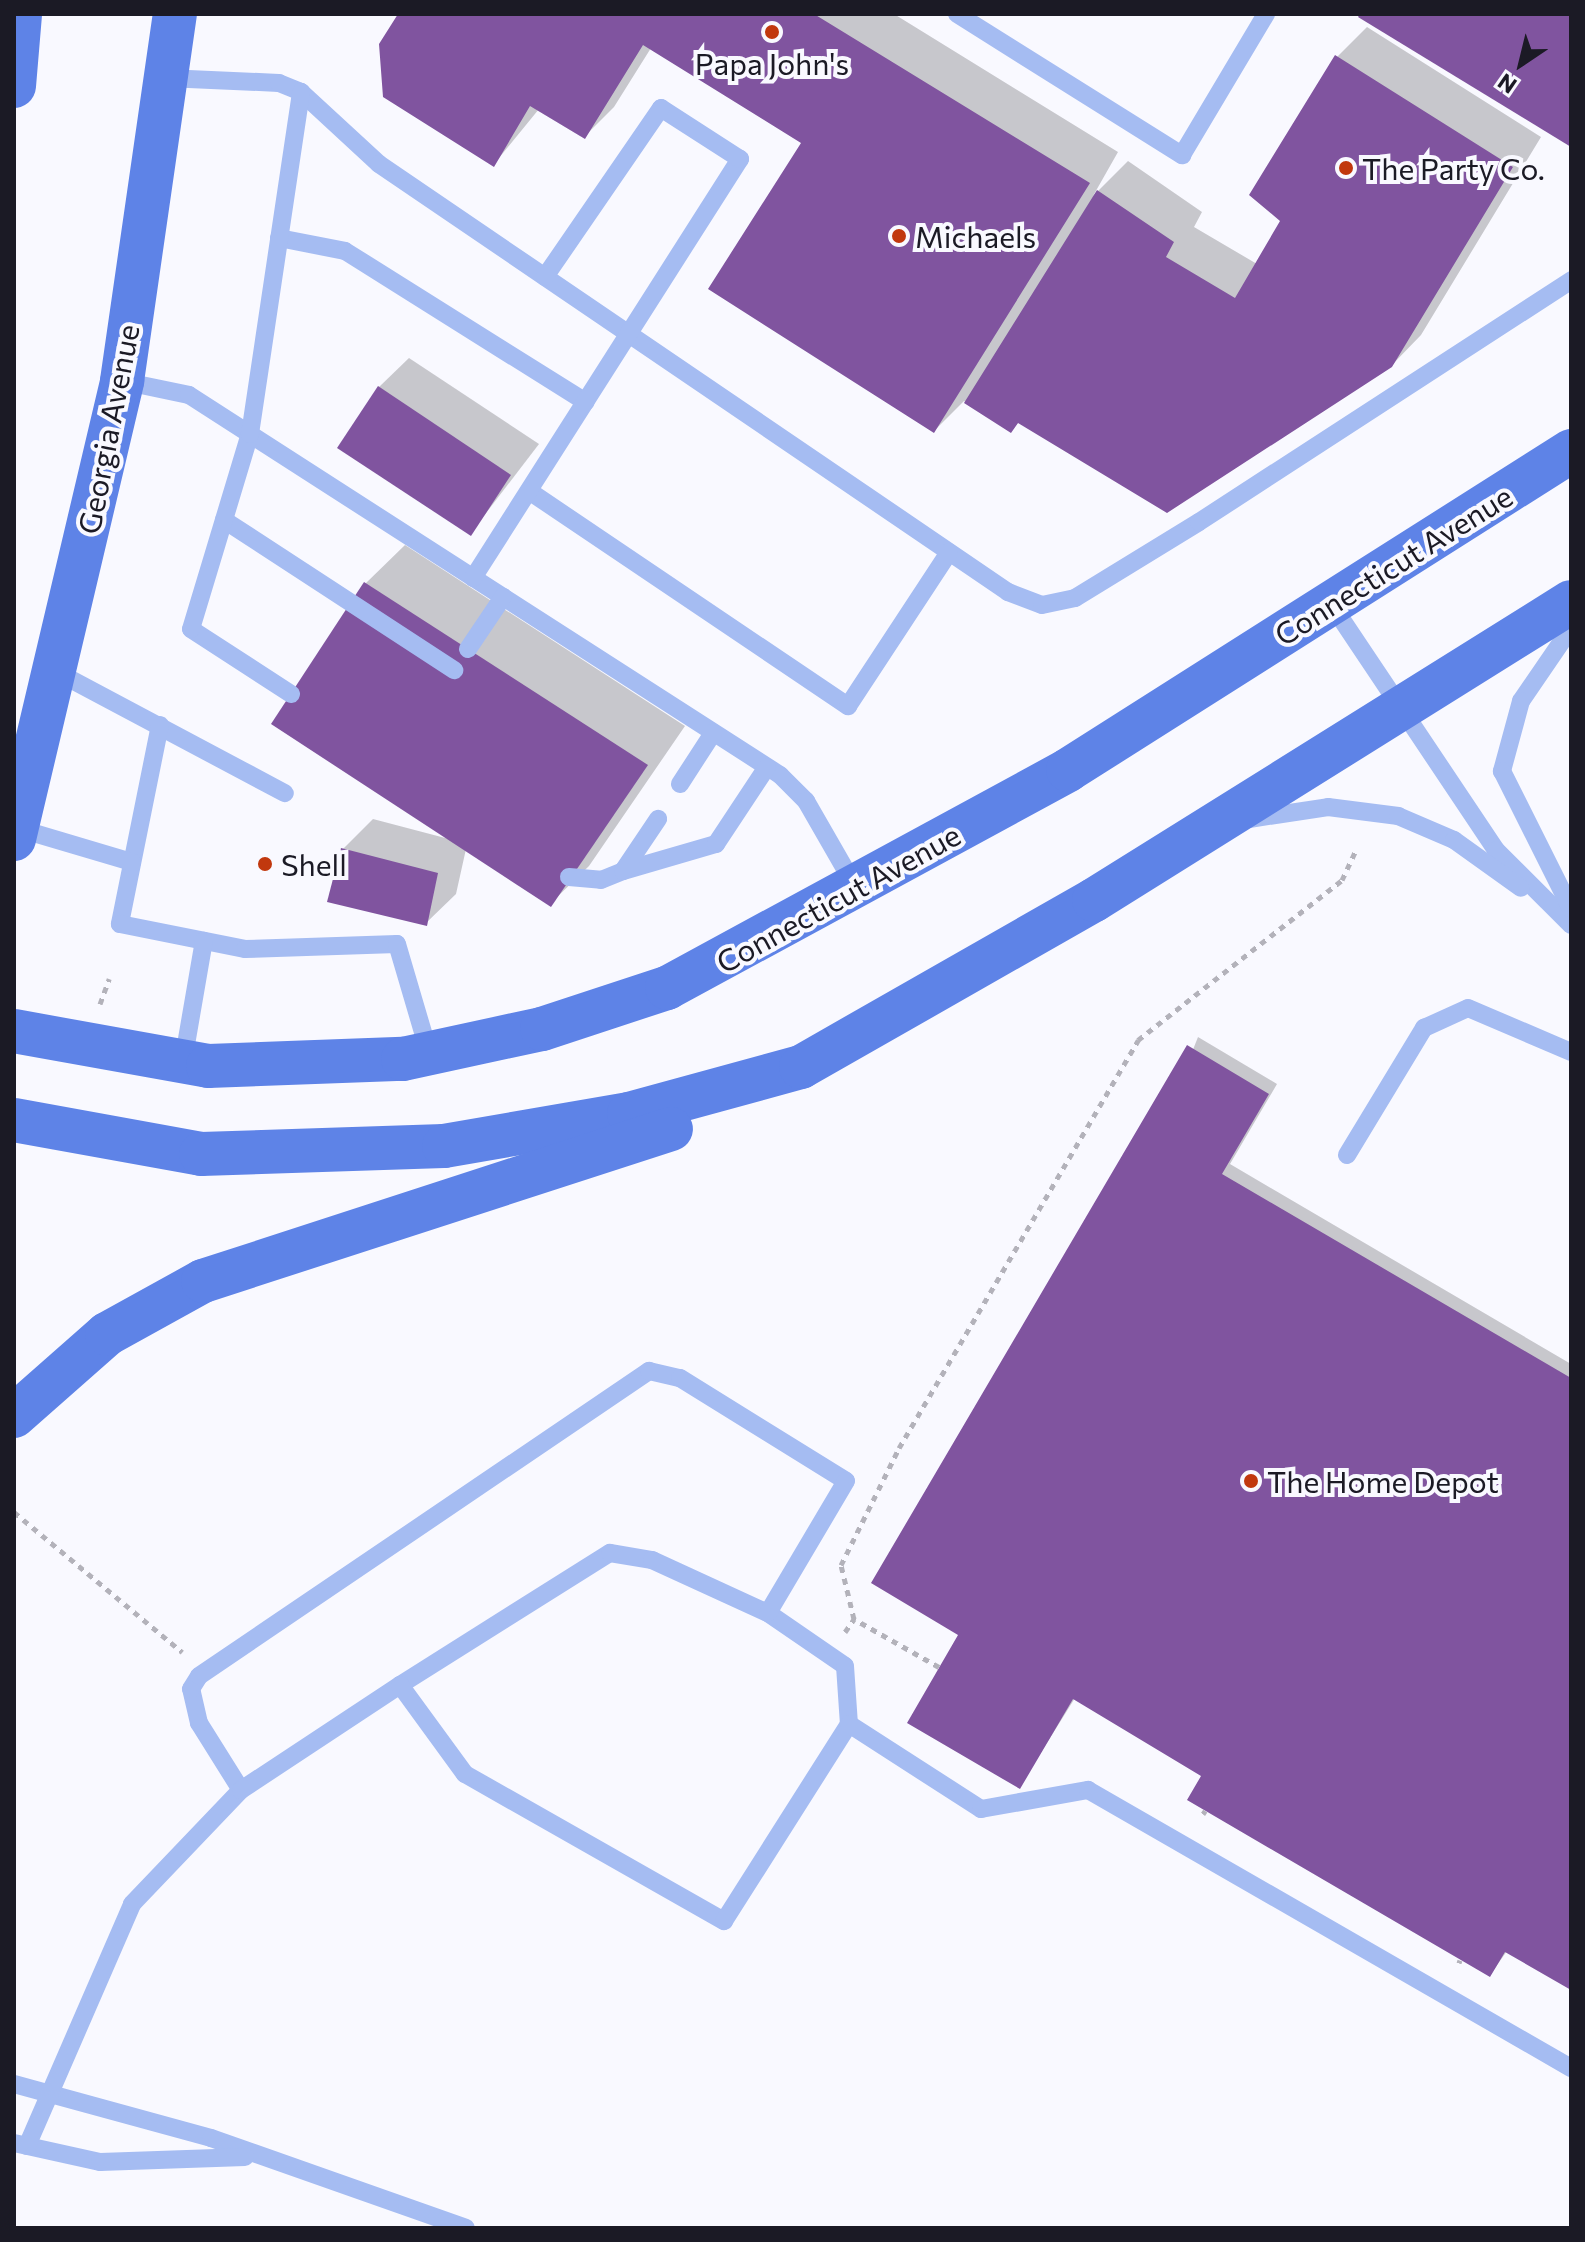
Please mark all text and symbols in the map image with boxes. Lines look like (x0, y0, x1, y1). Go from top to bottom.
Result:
marker: Papa John's (763, 23, 781, 41)
north arrow (1481, 24, 1561, 104)
place label: Papa John's (695, 45, 849, 81)
text: N (1492, 68, 1521, 100)
place label: The Party Co. (1362, 150, 1545, 186)
marker: The Party Co. (1337, 159, 1355, 177)
place label: Michaels (915, 218, 1036, 254)
marker: Michaels (890, 227, 908, 245)
street label: Georgia Avenue (70, 321, 146, 537)
street label: Connecticut Avenue (1268, 477, 1518, 653)
street label: Connecticut Avenue (710, 816, 966, 980)
place label: Shell (281, 846, 347, 882)
marker: Shell (256, 855, 274, 873)
place label: The Home Depot (1267, 1463, 1499, 1499)
marker: The Home Depot (1242, 1472, 1260, 1490)

